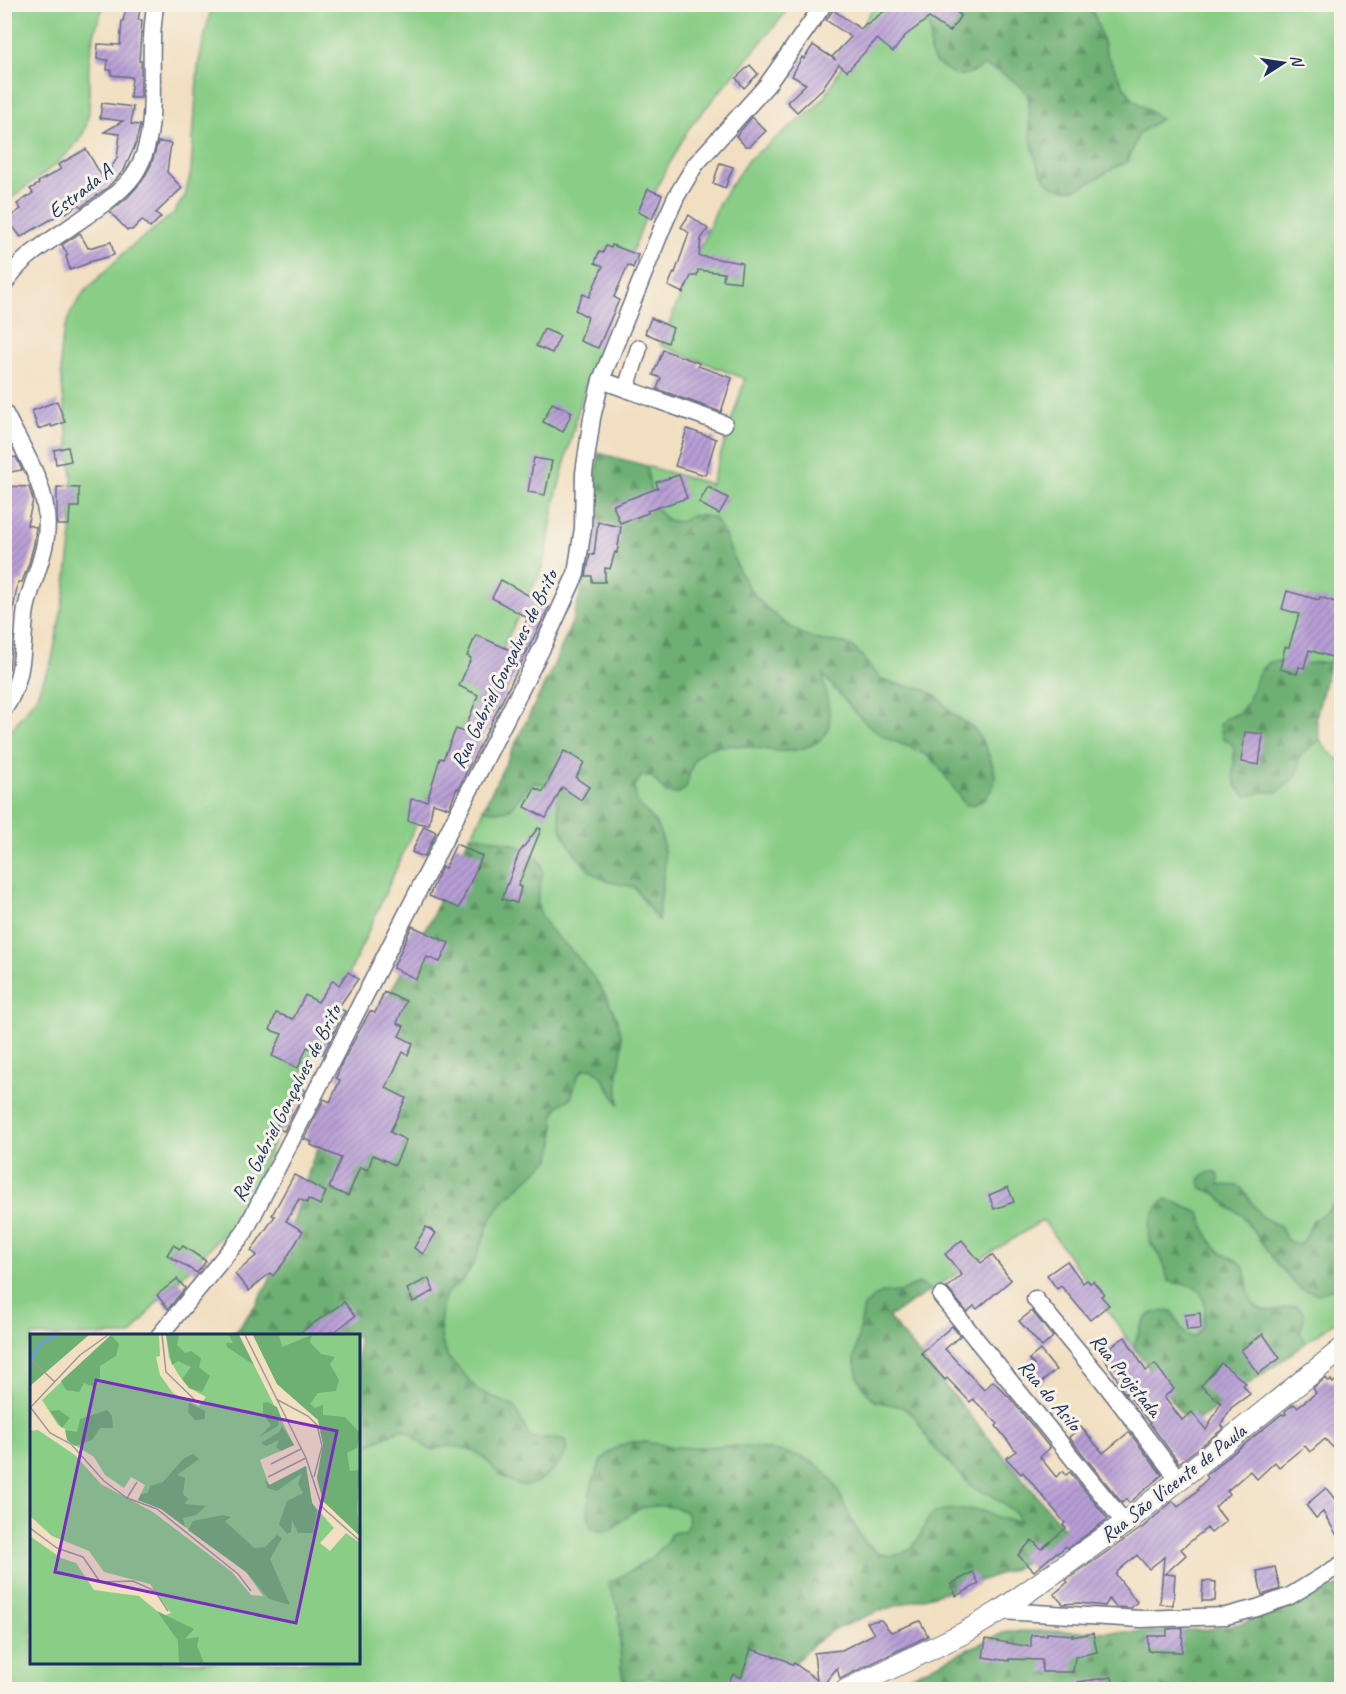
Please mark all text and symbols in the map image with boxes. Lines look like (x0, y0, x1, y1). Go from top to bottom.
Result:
north arrow (1253, 33, 1313, 93)
text: N (1286, 53, 1308, 70)
street label: Estrada A (43, 157, 118, 224)
street label: Rua Gabriel Gonçalves de Brito (445, 563, 564, 772)
street label: Rua Gabriel Gonçalves de Brito (225, 998, 348, 1206)
street label: Rua Projetada (1085, 1328, 1169, 1424)
inset map (30, 1334, 360, 1664)
street label: Rua do Asilo (1013, 1354, 1089, 1438)
street label: Rua São Vicente de Paula (1095, 1417, 1252, 1548)

